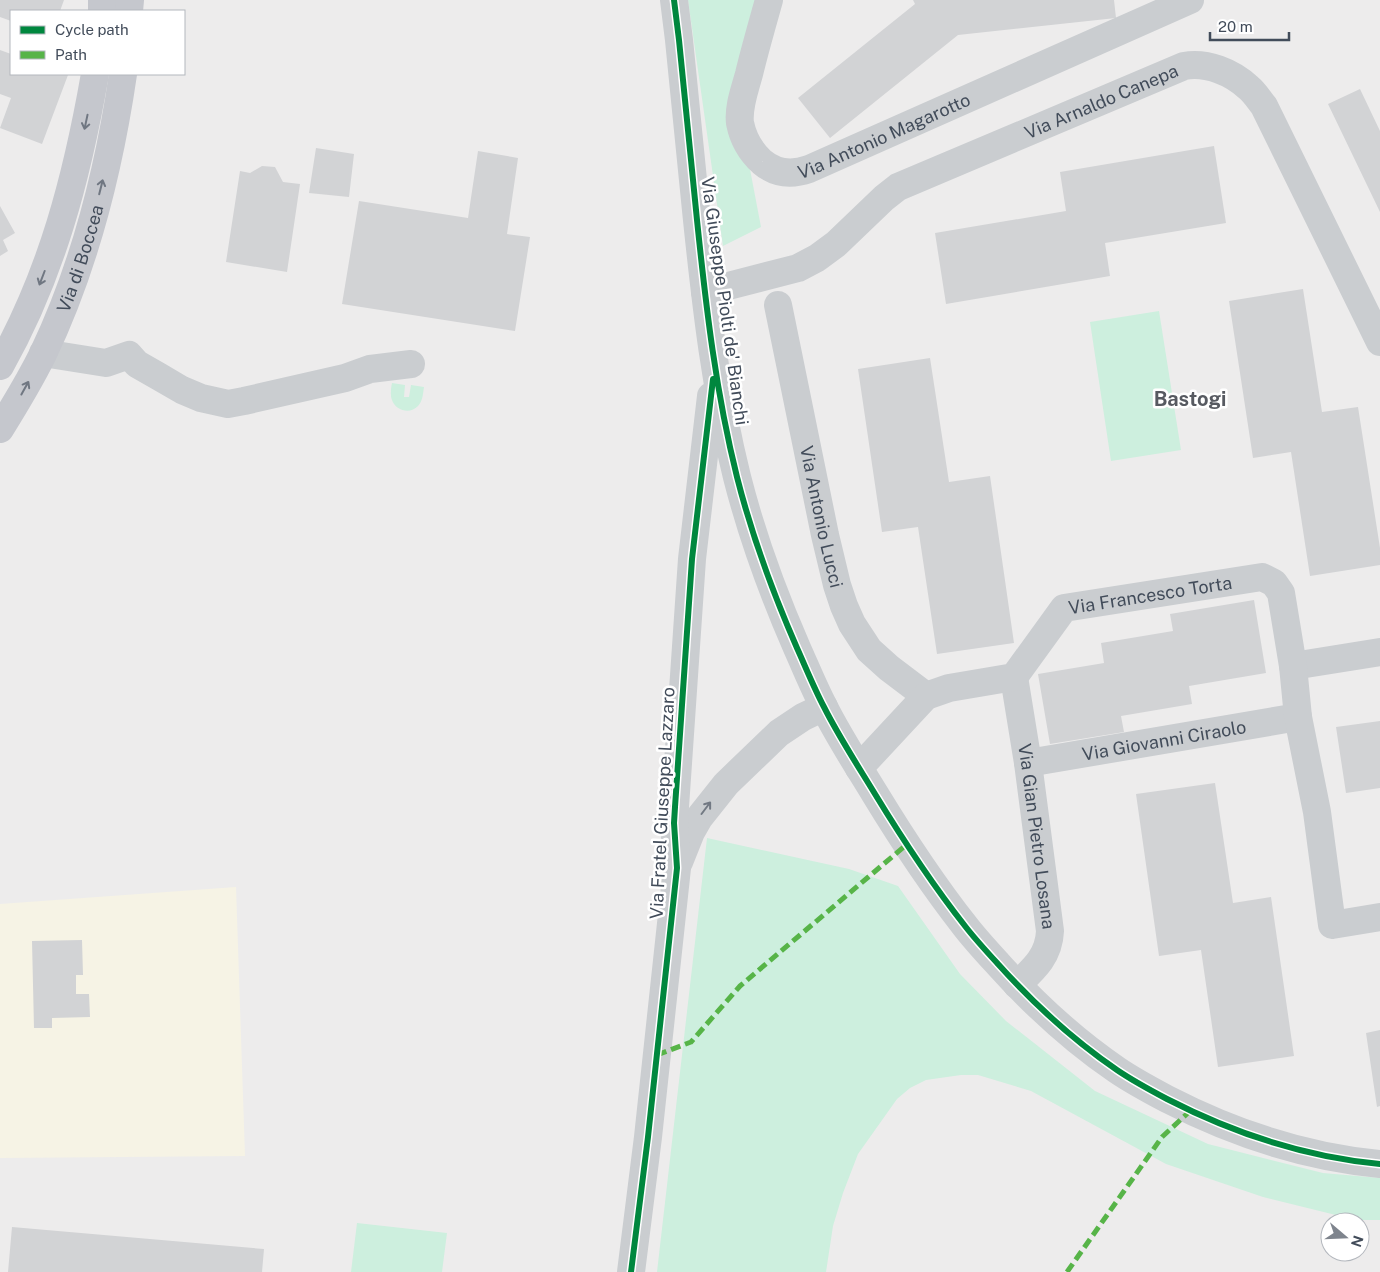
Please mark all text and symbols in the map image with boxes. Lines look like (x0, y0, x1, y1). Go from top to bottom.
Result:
legend (10, 10, 185, 75)
scale bar (1210, 10, 1289, 42)
text: 20 m (1218, 18, 1253, 35)
text: Cycle path (55, 21, 129, 38)
text: Path (55, 46, 87, 63)
street label: Via Arnaldo Canepa (1021, 59, 1181, 143)
street label: Via Antonio Magarotto (795, 88, 973, 182)
one-way arrow (81, 113, 90, 129)
street label: Via Giuseppe Piolti de' Bianchi (697, 175, 753, 427)
one-way arrow (97, 180, 107, 196)
street label: Via di Boccea (52, 202, 107, 315)
one-way arrow (37, 270, 46, 285)
one-way arrow (20, 380, 30, 395)
district label: Bastogi (1154, 387, 1226, 411)
street label: Via Antonio Lucci (796, 444, 848, 590)
street label: Via Francesco Torta (1067, 571, 1233, 618)
street label: Via Fratel Giuseppe Lazzaro (645, 686, 679, 920)
street label: Via Giovanni Ciraolo (1080, 716, 1248, 764)
street label: Via Gian Pietro Losana (1014, 742, 1060, 930)
one-way arrow (701, 801, 711, 815)
north arrow (1320, 1212, 1370, 1262)
text: N (1348, 1233, 1367, 1249)

